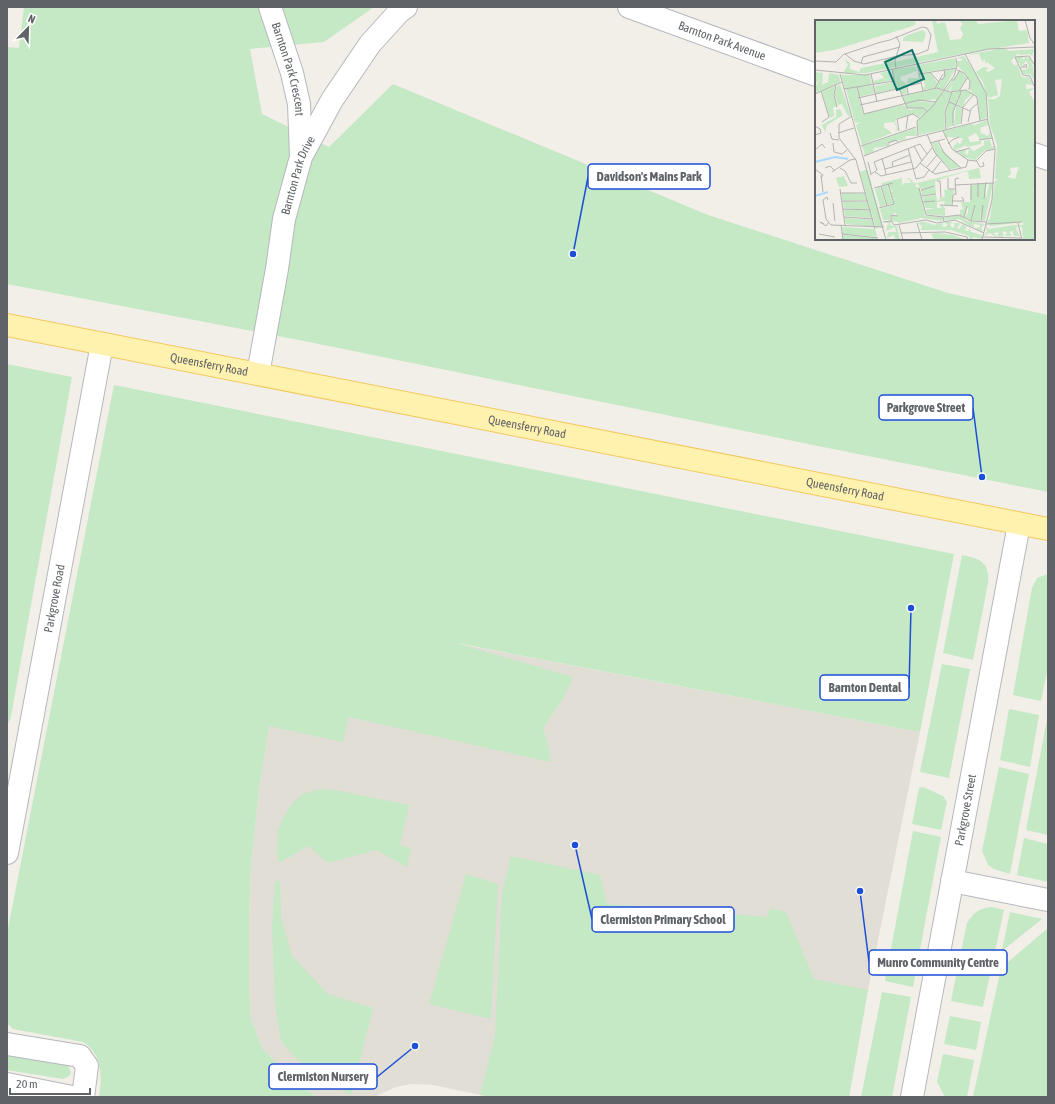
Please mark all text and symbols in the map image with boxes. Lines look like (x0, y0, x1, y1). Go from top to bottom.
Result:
north arrow (8, 8, 48, 48)
text: N (27, 12, 37, 26)
street label: Barnton Park Avenue (676, 19, 768, 63)
inset map (815, 20, 1035, 240)
street label: Barnton Park Crescent (269, 21, 306, 117)
street label: Barnton Park Drive (278, 134, 318, 216)
callout: Davidson's Mains Park (588, 164, 710, 189)
text: Davidson's Mains Park (596, 169, 702, 184)
street label: Queensferry Road (169, 350, 249, 379)
callout: Parkgrove Street (879, 395, 973, 420)
text: Parkgrove Street (887, 400, 966, 415)
street label: Queensferry Road (487, 412, 567, 441)
street label: Queensferry Road (805, 475, 885, 504)
street label: Parkgrove Road (41, 563, 68, 634)
callout: Barnton Dental (820, 675, 909, 700)
text: Barnton Dental (829, 680, 902, 695)
street label: Parkgrove Street (952, 772, 979, 847)
callout: Clermiston Primary School (592, 907, 734, 932)
text: Clermiston Primary School (600, 912, 726, 927)
callout: Munro Community Centre (869, 950, 1007, 975)
text: Munro Community Centre (877, 955, 999, 970)
callout: Clermiston Nursery (269, 1064, 377, 1089)
text: Clermiston Nursery (277, 1069, 369, 1084)
scale bar (10, 1070, 90, 1096)
text: 20 m (16, 1077, 38, 1091)

